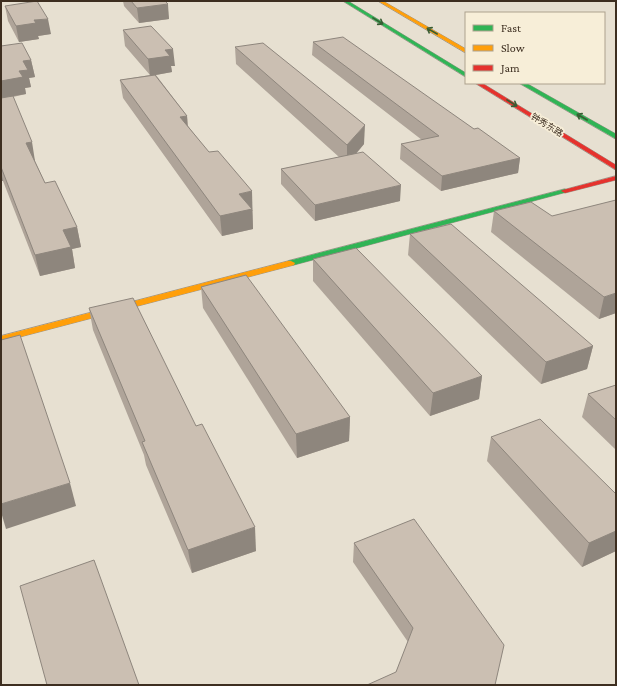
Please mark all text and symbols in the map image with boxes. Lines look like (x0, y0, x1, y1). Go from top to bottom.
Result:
legend (465, 12, 605, 84)
one-way arrow (372, 18, 384, 26)
text: Fast (501, 21, 522, 35)
one-way arrow (426, 27, 438, 35)
text: Slow (501, 41, 525, 55)
text: Jam (500, 61, 520, 75)
one-way arrow (506, 100, 518, 108)
street label: 钟秀东路 (529, 111, 565, 139)
one-way arrow (576, 113, 588, 121)

